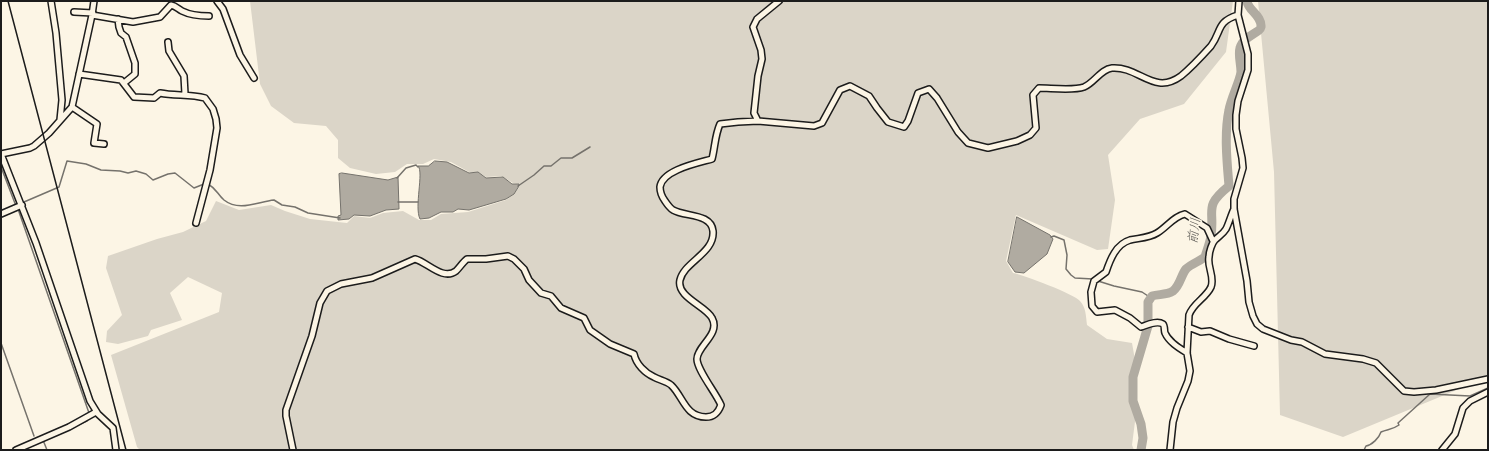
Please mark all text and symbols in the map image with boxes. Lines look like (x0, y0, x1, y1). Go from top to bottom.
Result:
water label: 前川 (1187, 217, 1205, 245)

